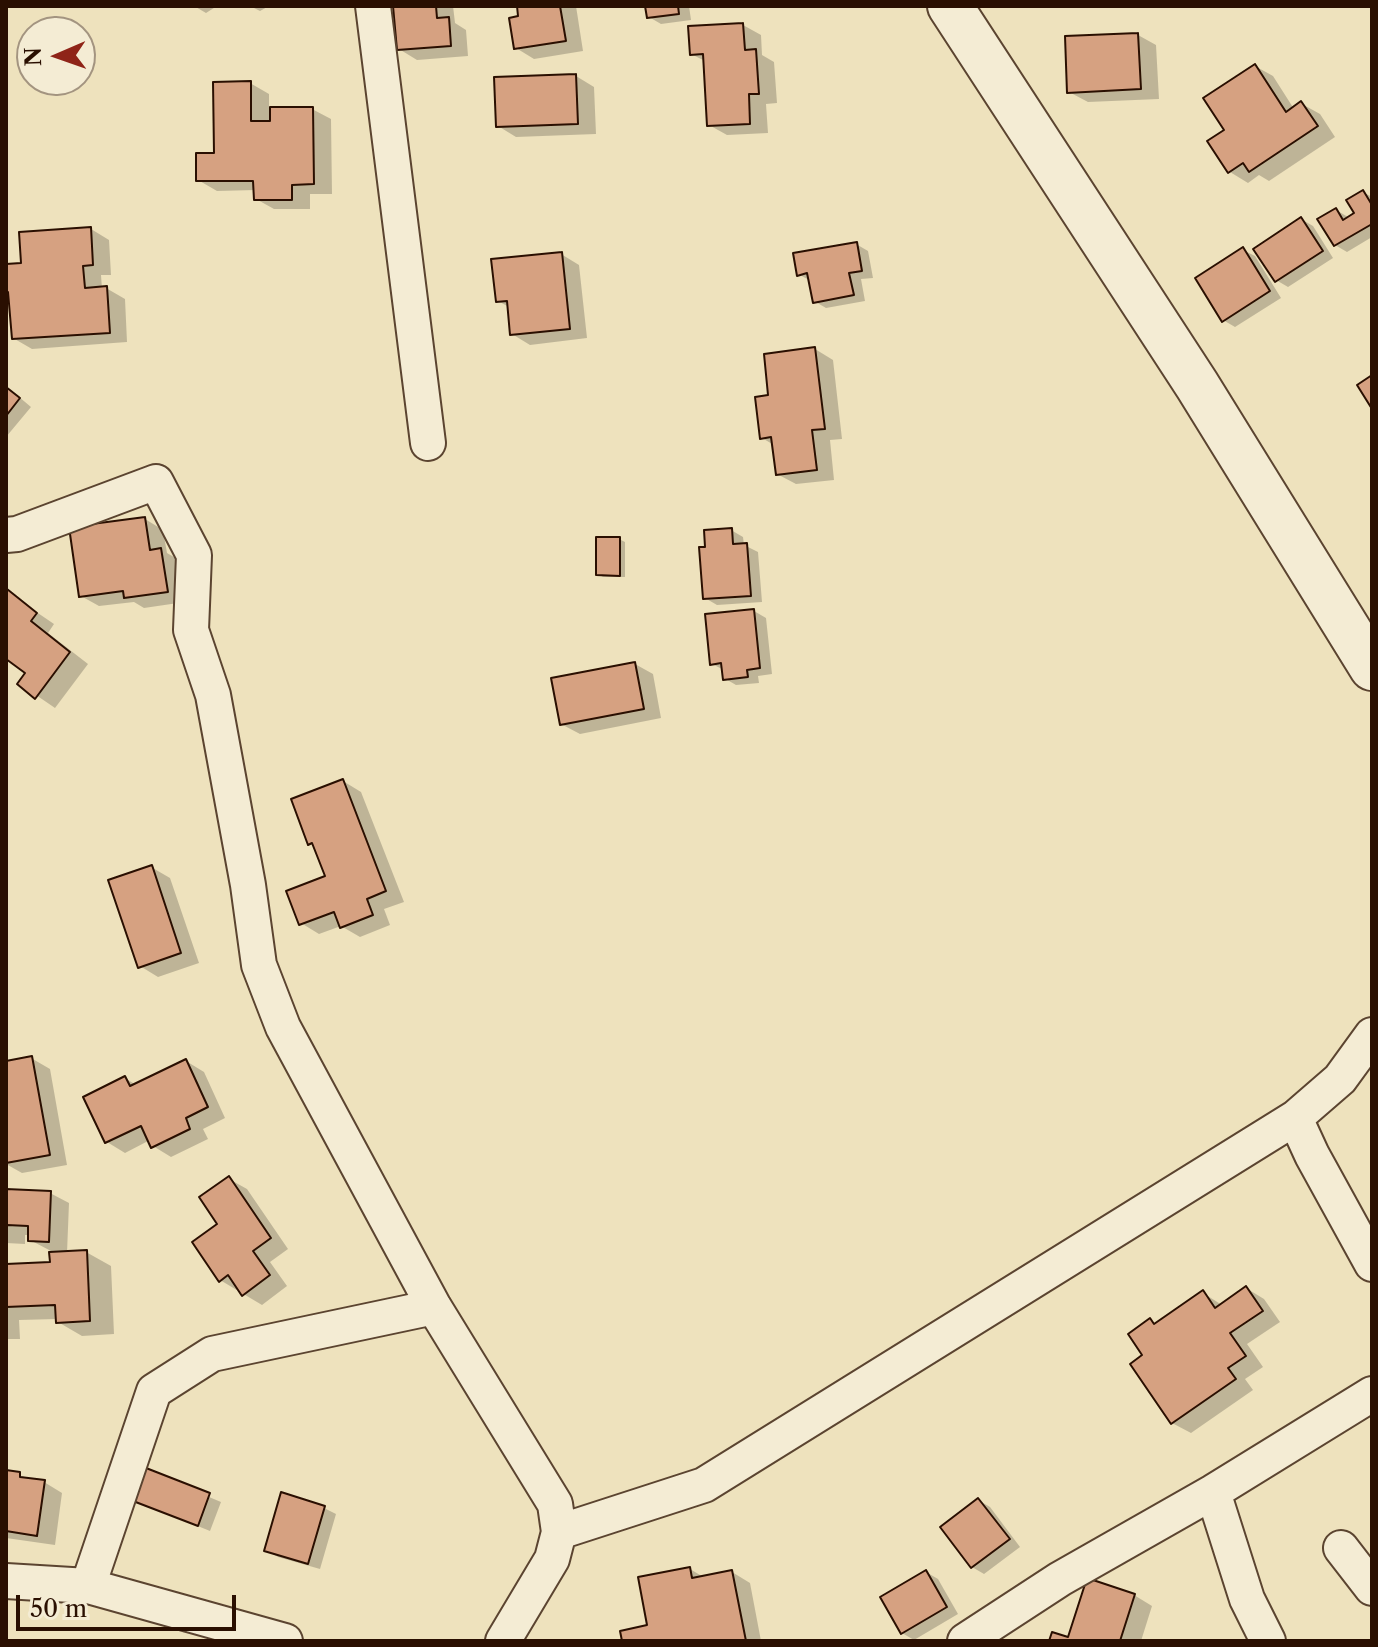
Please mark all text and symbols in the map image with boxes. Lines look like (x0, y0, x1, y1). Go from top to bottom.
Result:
north arrow (16, 16, 96, 96)
text: N (20, 47, 47, 67)
scale bar (20, 1579, 240, 1629)
text: 50 m (30, 1594, 87, 1623)

